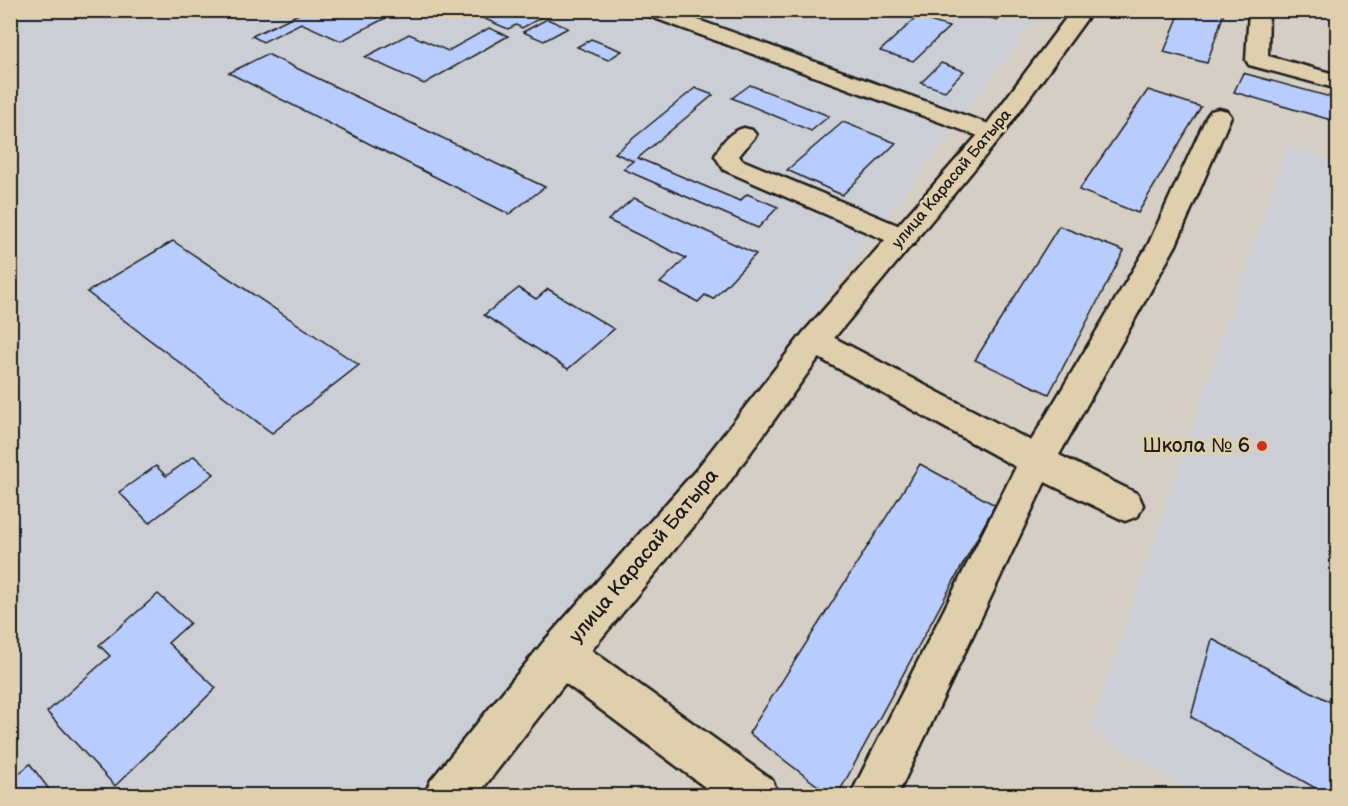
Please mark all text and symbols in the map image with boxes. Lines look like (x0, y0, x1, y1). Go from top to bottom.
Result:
street label: улица Карасай Батыра (888, 105, 1016, 252)
place label: Школа № 6 (1142, 434, 1250, 458)
marker: Школа № 6 (1255, 439, 1269, 453)
street label: улица Карасай Батыра (564, 464, 724, 648)

